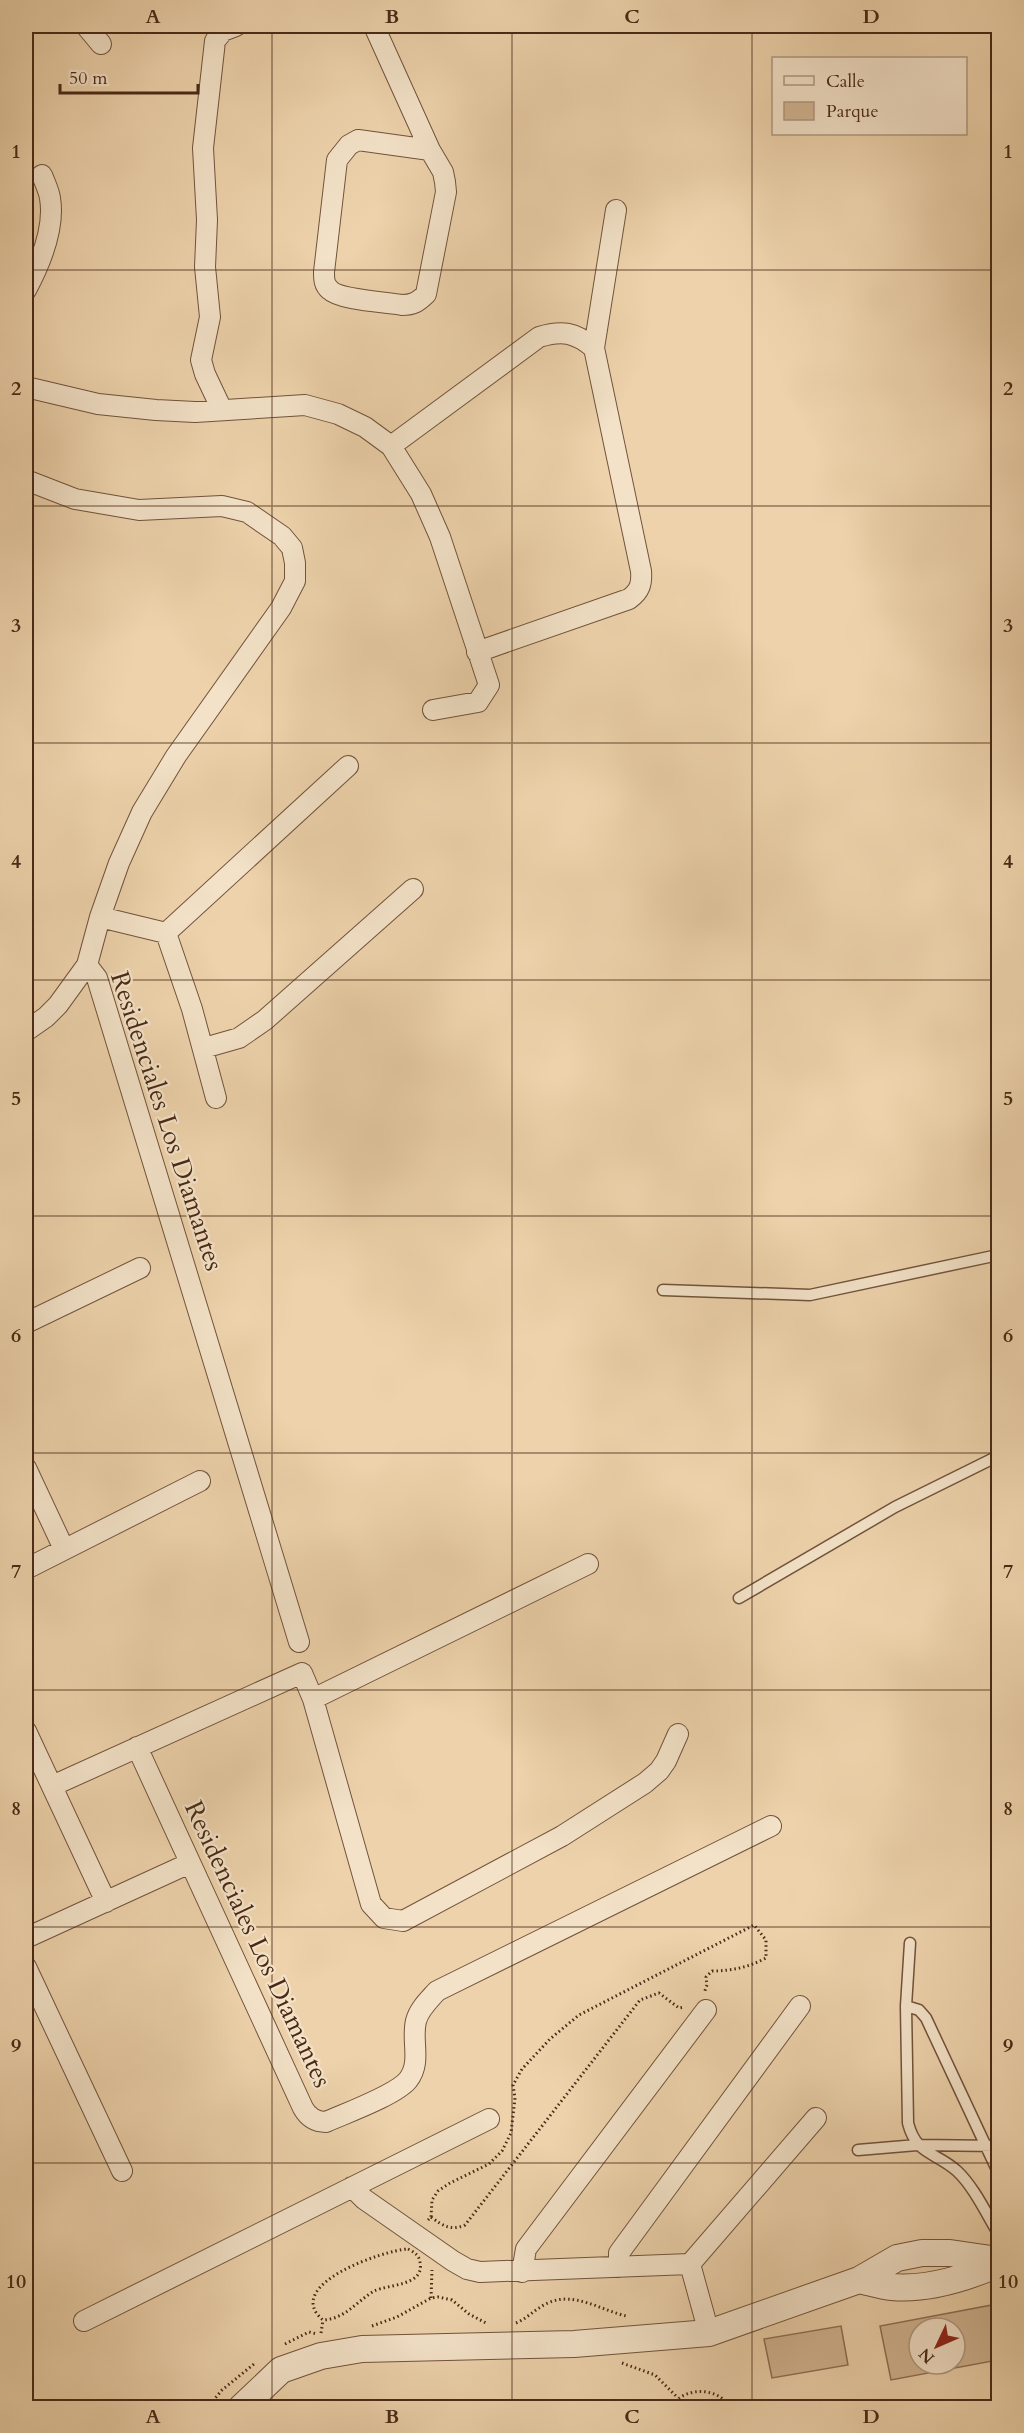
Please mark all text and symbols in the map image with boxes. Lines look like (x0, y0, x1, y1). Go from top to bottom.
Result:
text: A (145, 3, 161, 30)
text: B (385, 3, 399, 30)
text: C (624, 3, 640, 30)
text: D (862, 3, 880, 30)
scale bar (60, 57, 198, 95)
legend (772, 57, 967, 135)
text: 50 m (69, 66, 108, 91)
text: Calle (826, 69, 865, 94)
text: Parque (826, 99, 879, 124)
text: 1 (11, 138, 21, 165)
text: 1 (1003, 138, 1013, 165)
text: 2 (11, 375, 21, 402)
text: 2 (1003, 375, 1013, 402)
text: 3 (11, 612, 21, 639)
text: 3 (1003, 612, 1013, 639)
text: 4 (11, 848, 21, 875)
text: 4 (1003, 848, 1013, 875)
street label: Residenciales Los Diamantes (102, 967, 232, 1275)
text: 5 (11, 1085, 21, 1112)
text: 5 (1003, 1085, 1013, 1112)
text: 6 (11, 1322, 21, 1349)
text: 6 (1003, 1322, 1013, 1349)
text: 7 (11, 1558, 21, 1585)
text: 7 (1003, 1558, 1013, 1585)
text: 8 (11, 1795, 21, 1822)
street label: Residenciales Los Diamantes (176, 1795, 340, 2093)
text: 8 (1003, 1795, 1013, 1822)
text: 9 (11, 2032, 21, 2059)
text: 9 (1003, 2032, 1013, 2059)
text: 10 (6, 2268, 26, 2295)
text: 10 (998, 2268, 1018, 2295)
north arrow (907, 2316, 967, 2376)
text: N (914, 2343, 940, 2368)
text: A (145, 2403, 161, 2430)
text: B (385, 2403, 399, 2430)
text: C (624, 2403, 640, 2430)
text: D (862, 2403, 880, 2430)

